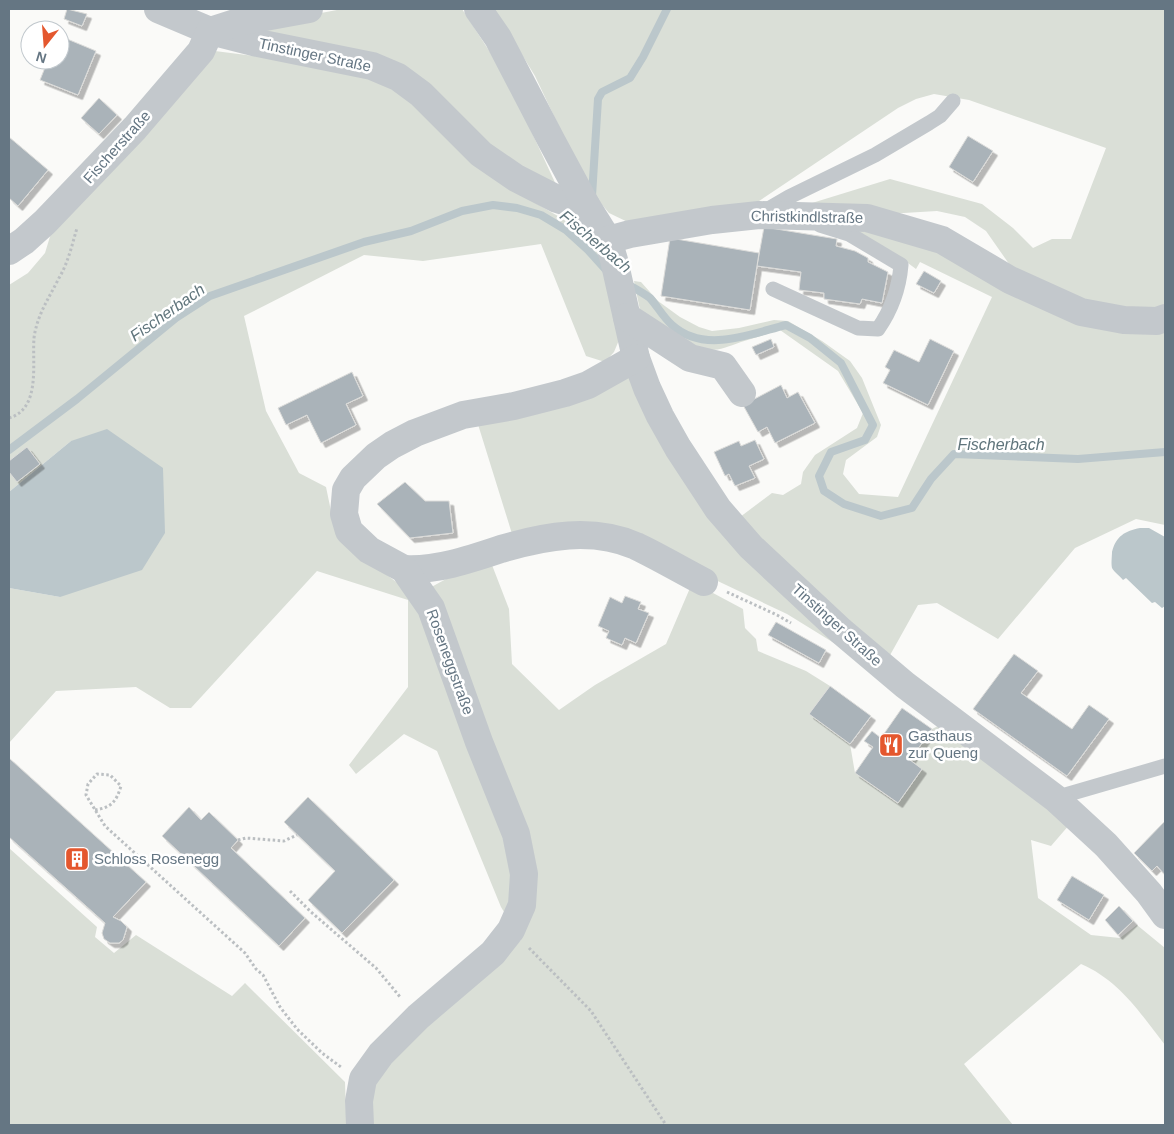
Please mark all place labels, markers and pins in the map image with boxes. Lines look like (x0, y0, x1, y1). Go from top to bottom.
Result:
place label: Gasthaus zur Queng (908, 727, 978, 761)
restaurant icon: Gasthaus zur Queng (878, 732, 904, 758)
building icon: Schloss Rosenegg (64, 846, 90, 872)
place label: Schloss Rosenegg (94, 850, 219, 867)

